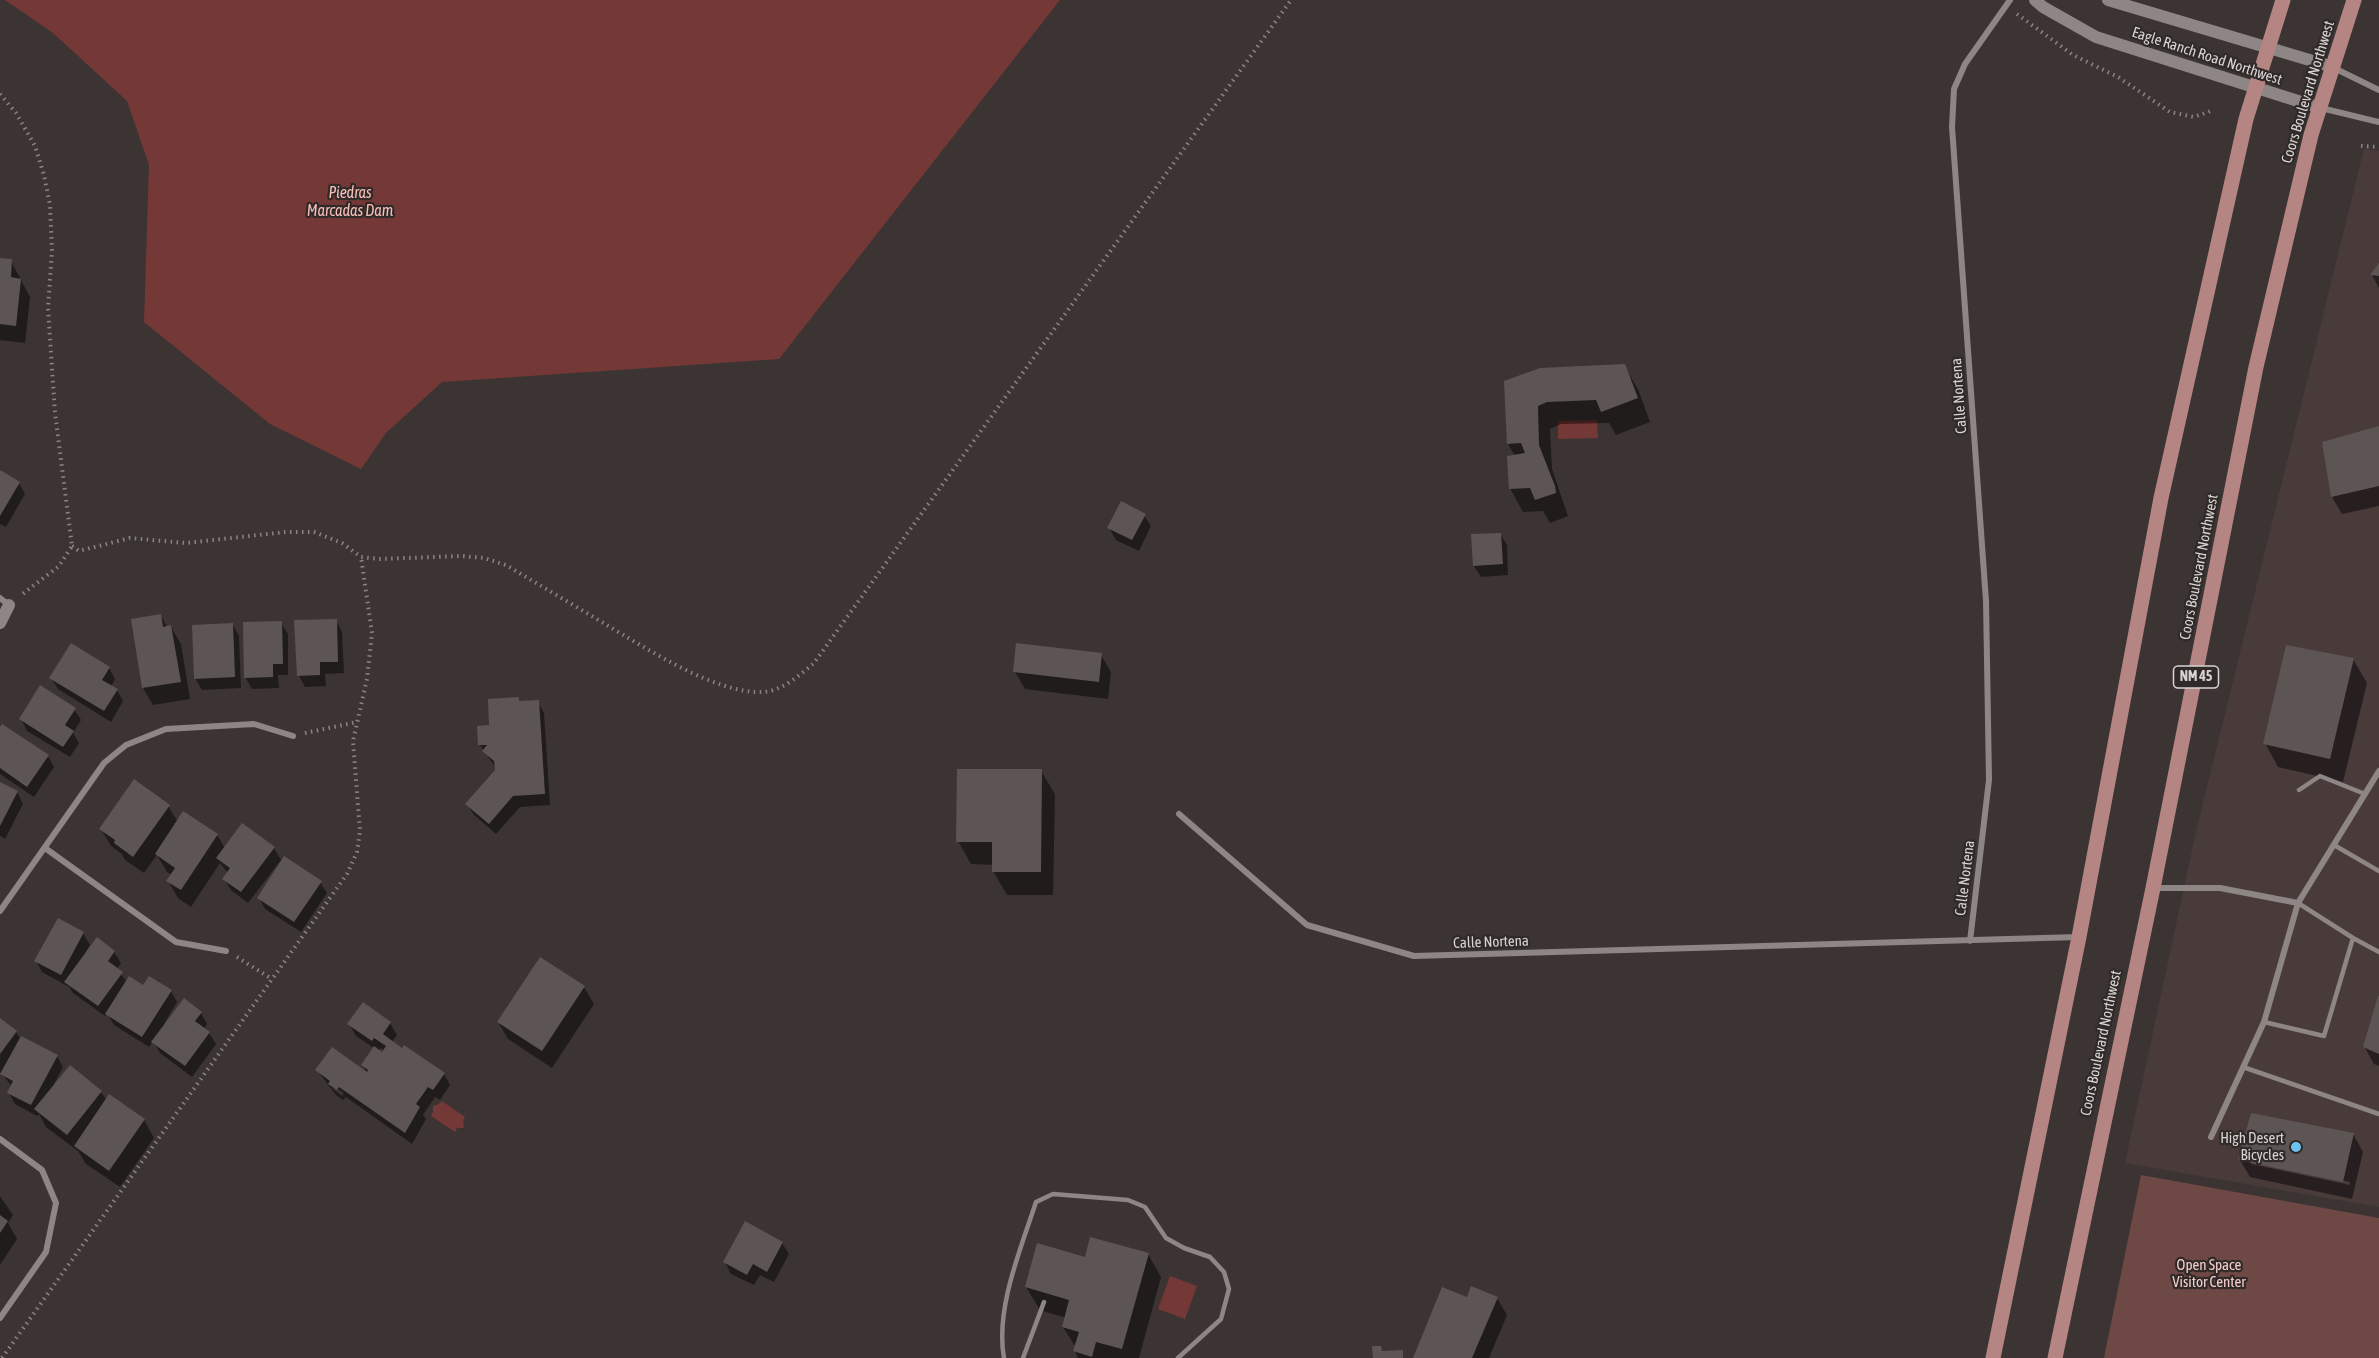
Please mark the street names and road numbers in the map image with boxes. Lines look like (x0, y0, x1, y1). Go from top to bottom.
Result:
street label: Coors Boulevard Northwest (2278, 19, 2338, 165)
street label: Eagle Ranch Road Northwest (2130, 23, 2284, 89)
street label: Calle Nortena (1947, 358, 1971, 434)
street label: Coors Boulevard Northwest (2176, 493, 2222, 641)
road number: NM 45 (2174, 666, 2218, 688)
street label: Calle Nortena (1951, 839, 1979, 917)
street label: Calle Nortena (1453, 932, 1529, 952)
street label: Coors Boulevard Northwest (2077, 969, 2125, 1117)

